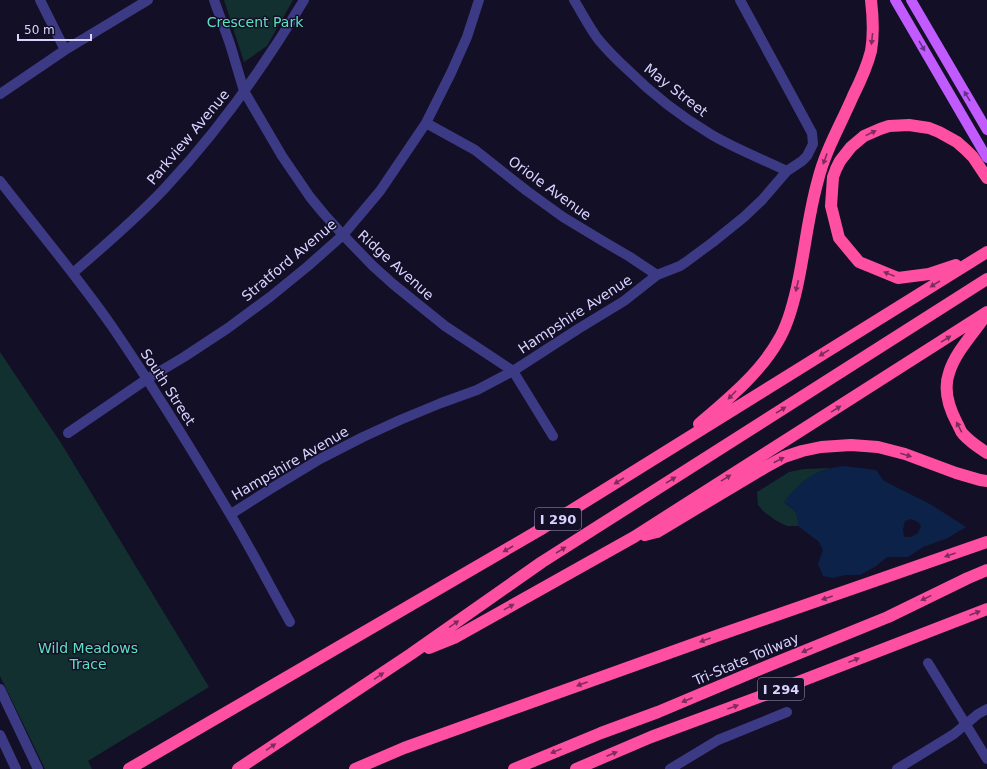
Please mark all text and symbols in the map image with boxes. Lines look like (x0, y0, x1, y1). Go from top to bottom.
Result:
park label: Crescent Park (207, 14, 304, 30)
scale bar (18, 16, 91, 42)
text: 50 m (24, 23, 55, 37)
one-way arrow (869, 33, 875, 45)
one-way arrow (918, 40, 925, 52)
street label: May Street (641, 60, 711, 120)
street label: Parkview Avenue (144, 86, 232, 188)
one-way arrow (964, 90, 971, 102)
one-way arrow (866, 130, 877, 136)
street label: Oriole Avenue (506, 153, 594, 223)
one-way arrow (821, 154, 827, 166)
street label: Stratford Avenue (238, 216, 340, 304)
street label: Ridge Avenue (355, 227, 437, 303)
street label: Hampshire Avenue (515, 271, 635, 357)
one-way arrow (883, 271, 895, 278)
one-way arrow (794, 280, 800, 292)
one-way arrow (930, 280, 940, 288)
one-way arrow (940, 335, 952, 342)
street label: South Street (137, 346, 199, 429)
one-way arrow (819, 349, 830, 356)
one-way arrow (727, 390, 737, 400)
one-way arrow (830, 405, 842, 412)
one-way arrow (775, 407, 786, 414)
one-way arrow (956, 421, 962, 433)
street label: Hampshire Avenue (229, 423, 351, 503)
one-way arrow (900, 452, 912, 458)
one-way arrow (774, 457, 785, 463)
one-way arrow (721, 475, 732, 482)
one-way arrow (614, 477, 624, 485)
one-way arrow (665, 477, 677, 484)
road number: I 290 (535, 508, 581, 530)
one-way arrow (502, 545, 514, 552)
one-way arrow (556, 546, 566, 554)
one-way arrow (944, 552, 956, 558)
one-way arrow (821, 595, 833, 601)
one-way arrow (921, 595, 932, 602)
one-way arrow (503, 604, 515, 610)
one-way arrow (970, 610, 982, 616)
one-way arrow (449, 620, 459, 628)
street label: Tri-State Tollway (690, 629, 801, 689)
one-way arrow (698, 638, 710, 644)
park label: Wild Meadows Trace (38, 640, 138, 672)
one-way arrow (801, 647, 813, 653)
one-way arrow (849, 657, 861, 663)
one-way arrow (373, 672, 385, 679)
road number: I 294 (758, 678, 804, 700)
one-way arrow (576, 682, 588, 688)
one-way arrow (682, 697, 693, 703)
one-way arrow (727, 703, 739, 709)
one-way arrow (265, 744, 276, 751)
one-way arrow (550, 749, 562, 755)
one-way arrow (606, 751, 617, 757)

